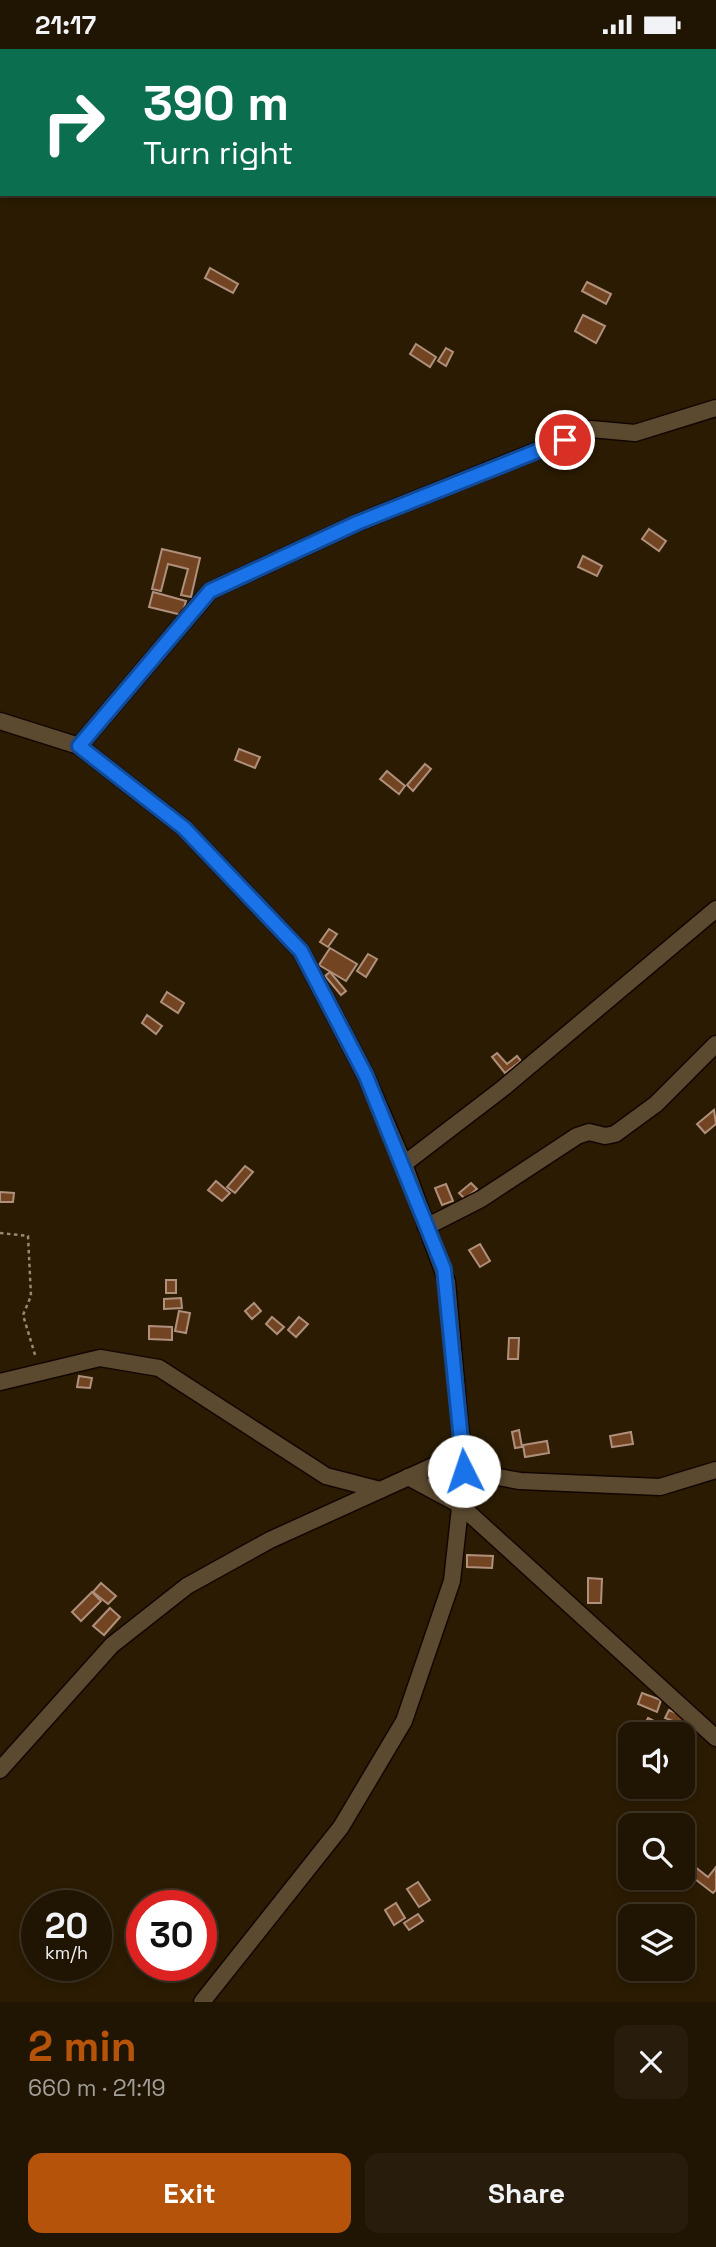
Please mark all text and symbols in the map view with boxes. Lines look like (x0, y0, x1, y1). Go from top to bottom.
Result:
text: 21:17 (35, 8, 96, 42)
text: 390 m (143, 72, 289, 134)
icon: right (28, 77, 119, 168)
text: Turn right (143, 133, 293, 173)
pin (535, 410, 595, 470)
icon: arrive (546, 421, 584, 459)
position arrow (427, 1434, 501, 1508)
map controls (618, 1722, 695, 1981)
button: sound (618, 1722, 695, 1799)
button: search (618, 1813, 695, 1890)
speed limit sign: 30 (126, 1890, 217, 1981)
text: 20 (45, 1904, 88, 1948)
button: layers (618, 1904, 695, 1981)
text: km/h (45, 1941, 88, 1964)
text: 2 min (28, 2020, 137, 2073)
button: close (614, 2025, 688, 2099)
text: 660 m · 21:19 (28, 2073, 166, 2103)
button: Exit (28, 2153, 351, 2233)
button: Share (365, 2153, 688, 2233)

